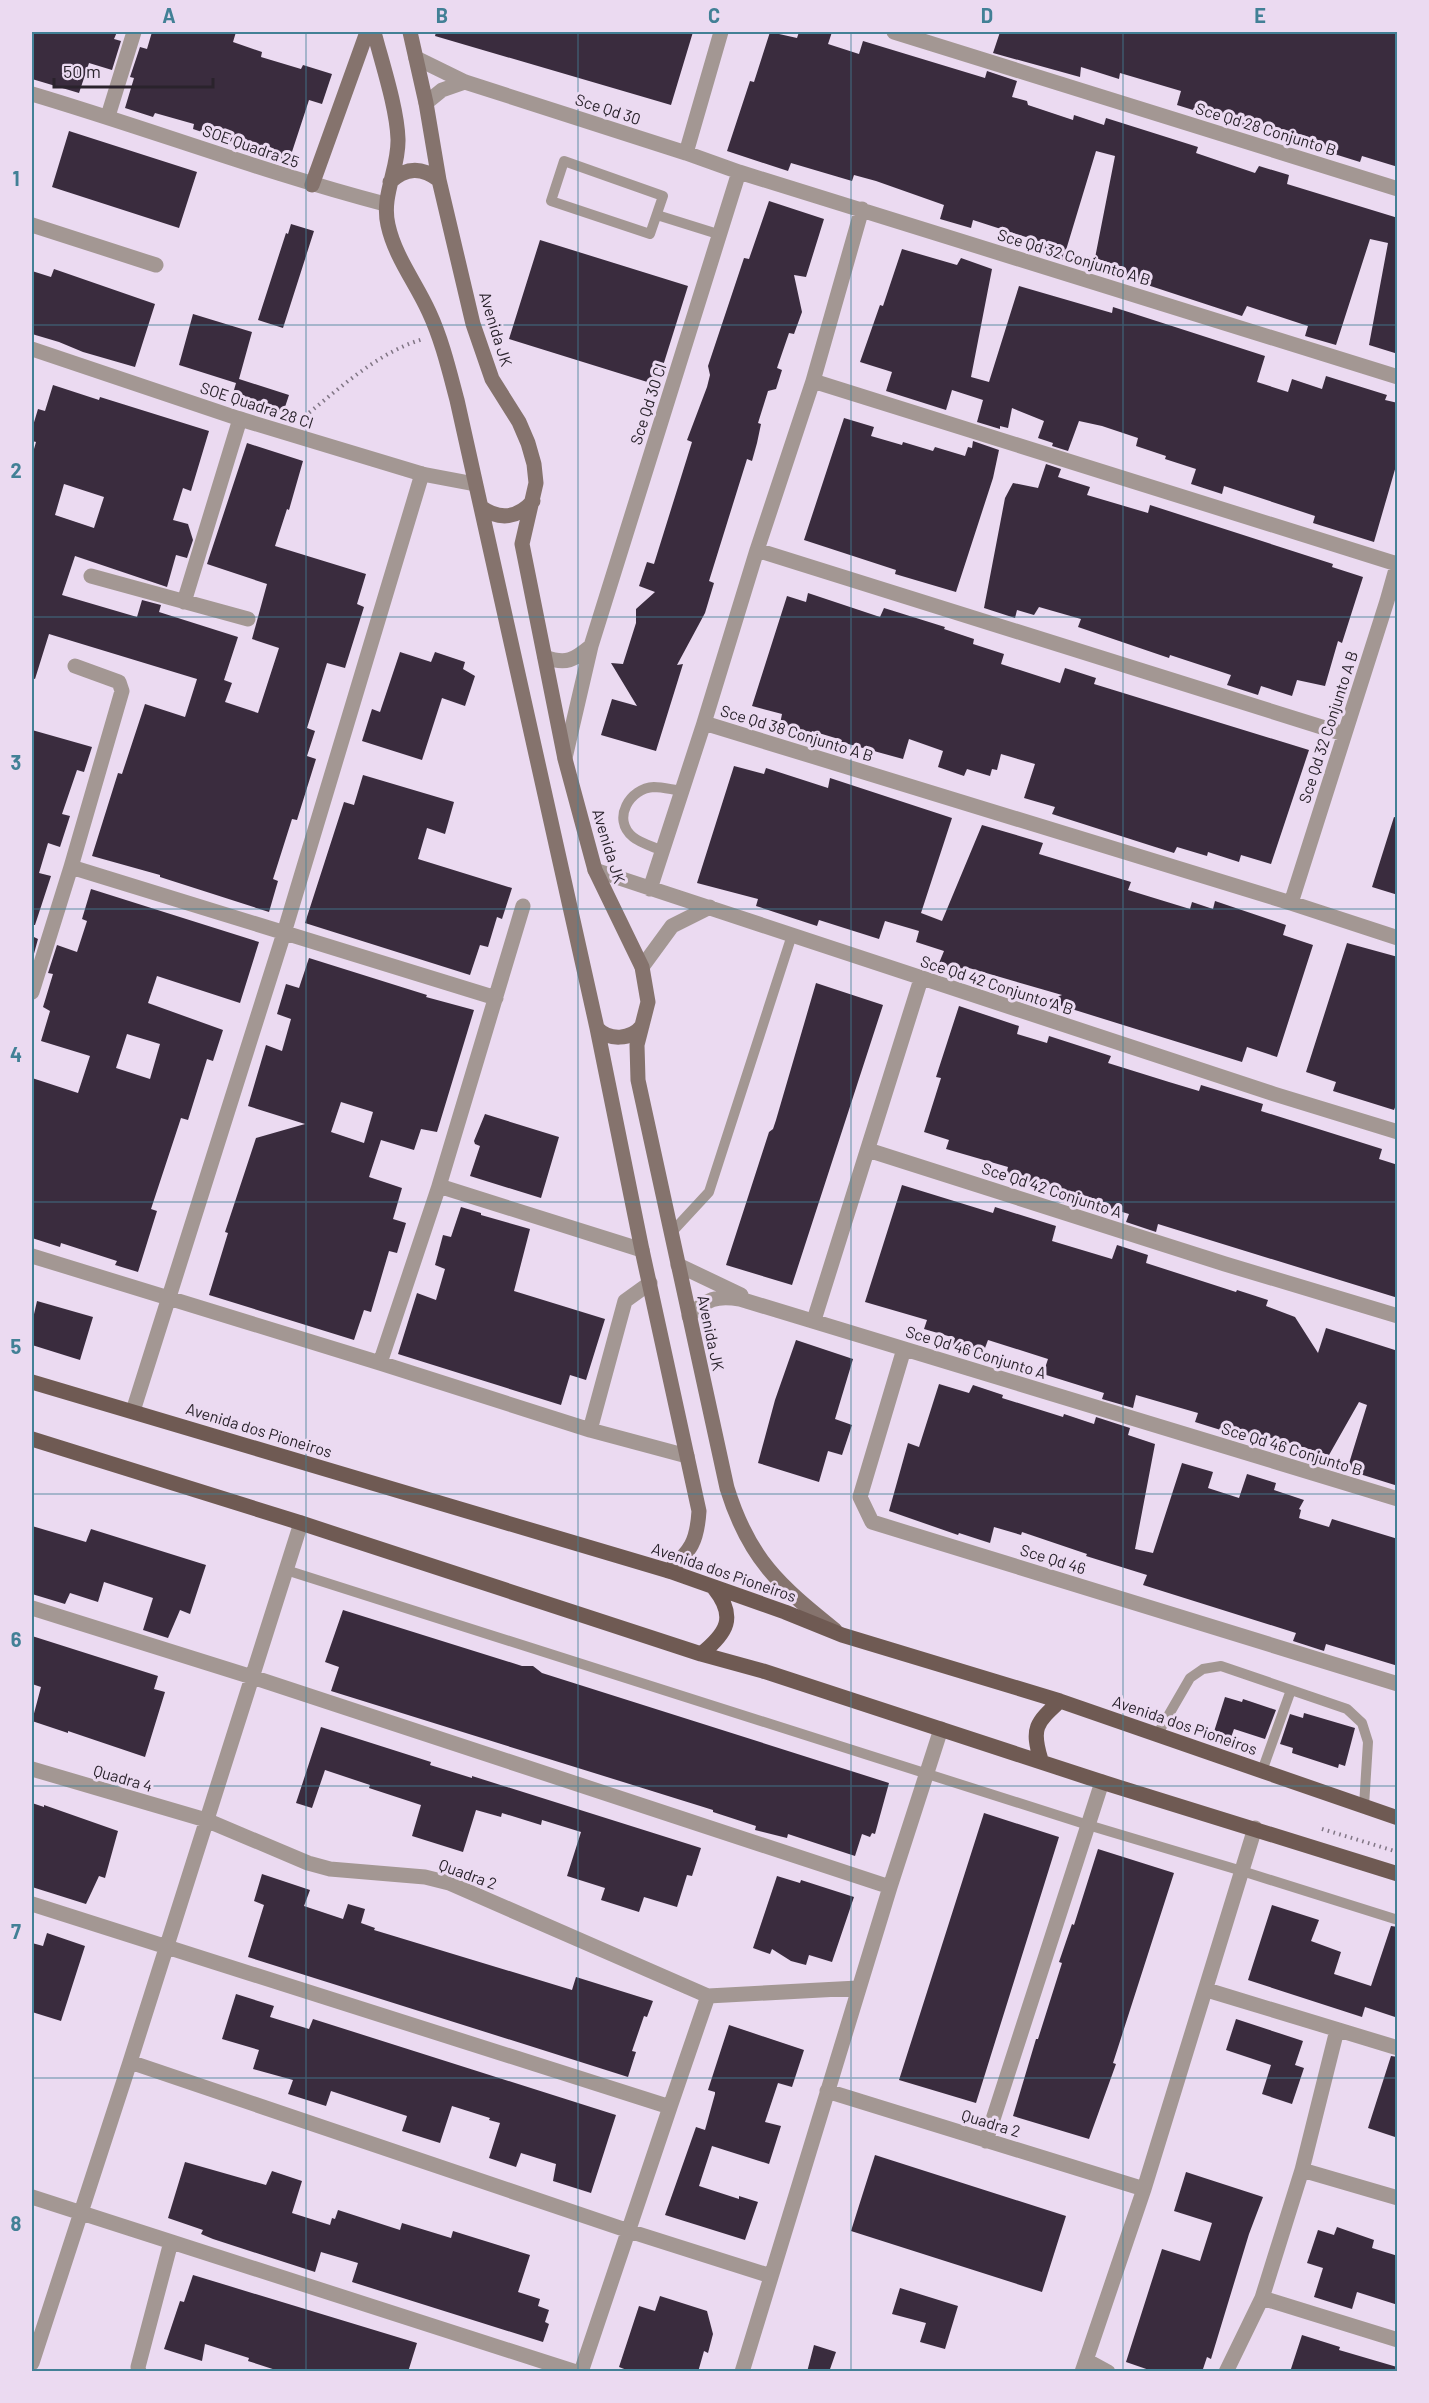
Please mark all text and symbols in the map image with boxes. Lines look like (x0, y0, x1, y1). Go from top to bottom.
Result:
text: A (162, 3, 176, 27)
text: B (436, 3, 448, 27)
text: C (708, 3, 720, 27)
text: D (981, 3, 993, 27)
text: E (1254, 3, 1266, 27)
scale bar (54, 51, 213, 89)
text: 50 m (63, 60, 101, 82)
street label: Sce Qd 30 (573, 89, 643, 128)
street label: Sce Qd 28 Conjunto B (1193, 98, 1339, 159)
street label: SOE Quadra 25 (200, 120, 302, 171)
text: 1 (12, 166, 20, 190)
street label: Sce Qd 32 Conjunto A B (995, 224, 1153, 289)
street label: Avenida JK (476, 289, 517, 369)
street label: Sce Qd 30 Cl (625, 361, 670, 447)
street label: SOE Quadra 28 CI (198, 377, 316, 432)
text: 2 (10, 458, 22, 482)
street label: Sce Qd 32 Conjunto A B (1294, 648, 1361, 805)
street label: Sce Qd 38 Conjunto A B (718, 700, 876, 765)
text: 3 (11, 750, 21, 774)
street label: Avenida JK (589, 806, 630, 886)
street label: Sce Qd 42 Conjunto A B (918, 951, 1076, 1018)
text: 4 (10, 1042, 22, 1066)
street label: Sce Qd 42 Conjunto A (980, 1158, 1125, 1221)
street label: Avenida JK (694, 1293, 729, 1373)
street label: Sce Qd 46 Conjunto A (903, 1321, 1049, 1382)
text: 5 (11, 1334, 22, 1358)
street label: Avenida dos Pioneiros (184, 1398, 335, 1461)
street label: Sce Qd 46 Conjunto B (1219, 1418, 1365, 1479)
street label: Avenida dos Pioneiros (649, 1538, 799, 1605)
street label: Sce Qd 46 (1018, 1540, 1088, 1577)
text: 6 (11, 1627, 22, 1651)
street label: Avenida dos Pioneiros (1110, 1691, 1260, 1758)
street label: Quadra 4 (91, 1760, 155, 1795)
street label: Quadra 2 (437, 1854, 500, 1893)
text: 7 (11, 1919, 21, 1943)
street label: Quadra 2 (959, 2105, 1023, 2140)
text: 8 (11, 2211, 22, 2235)

